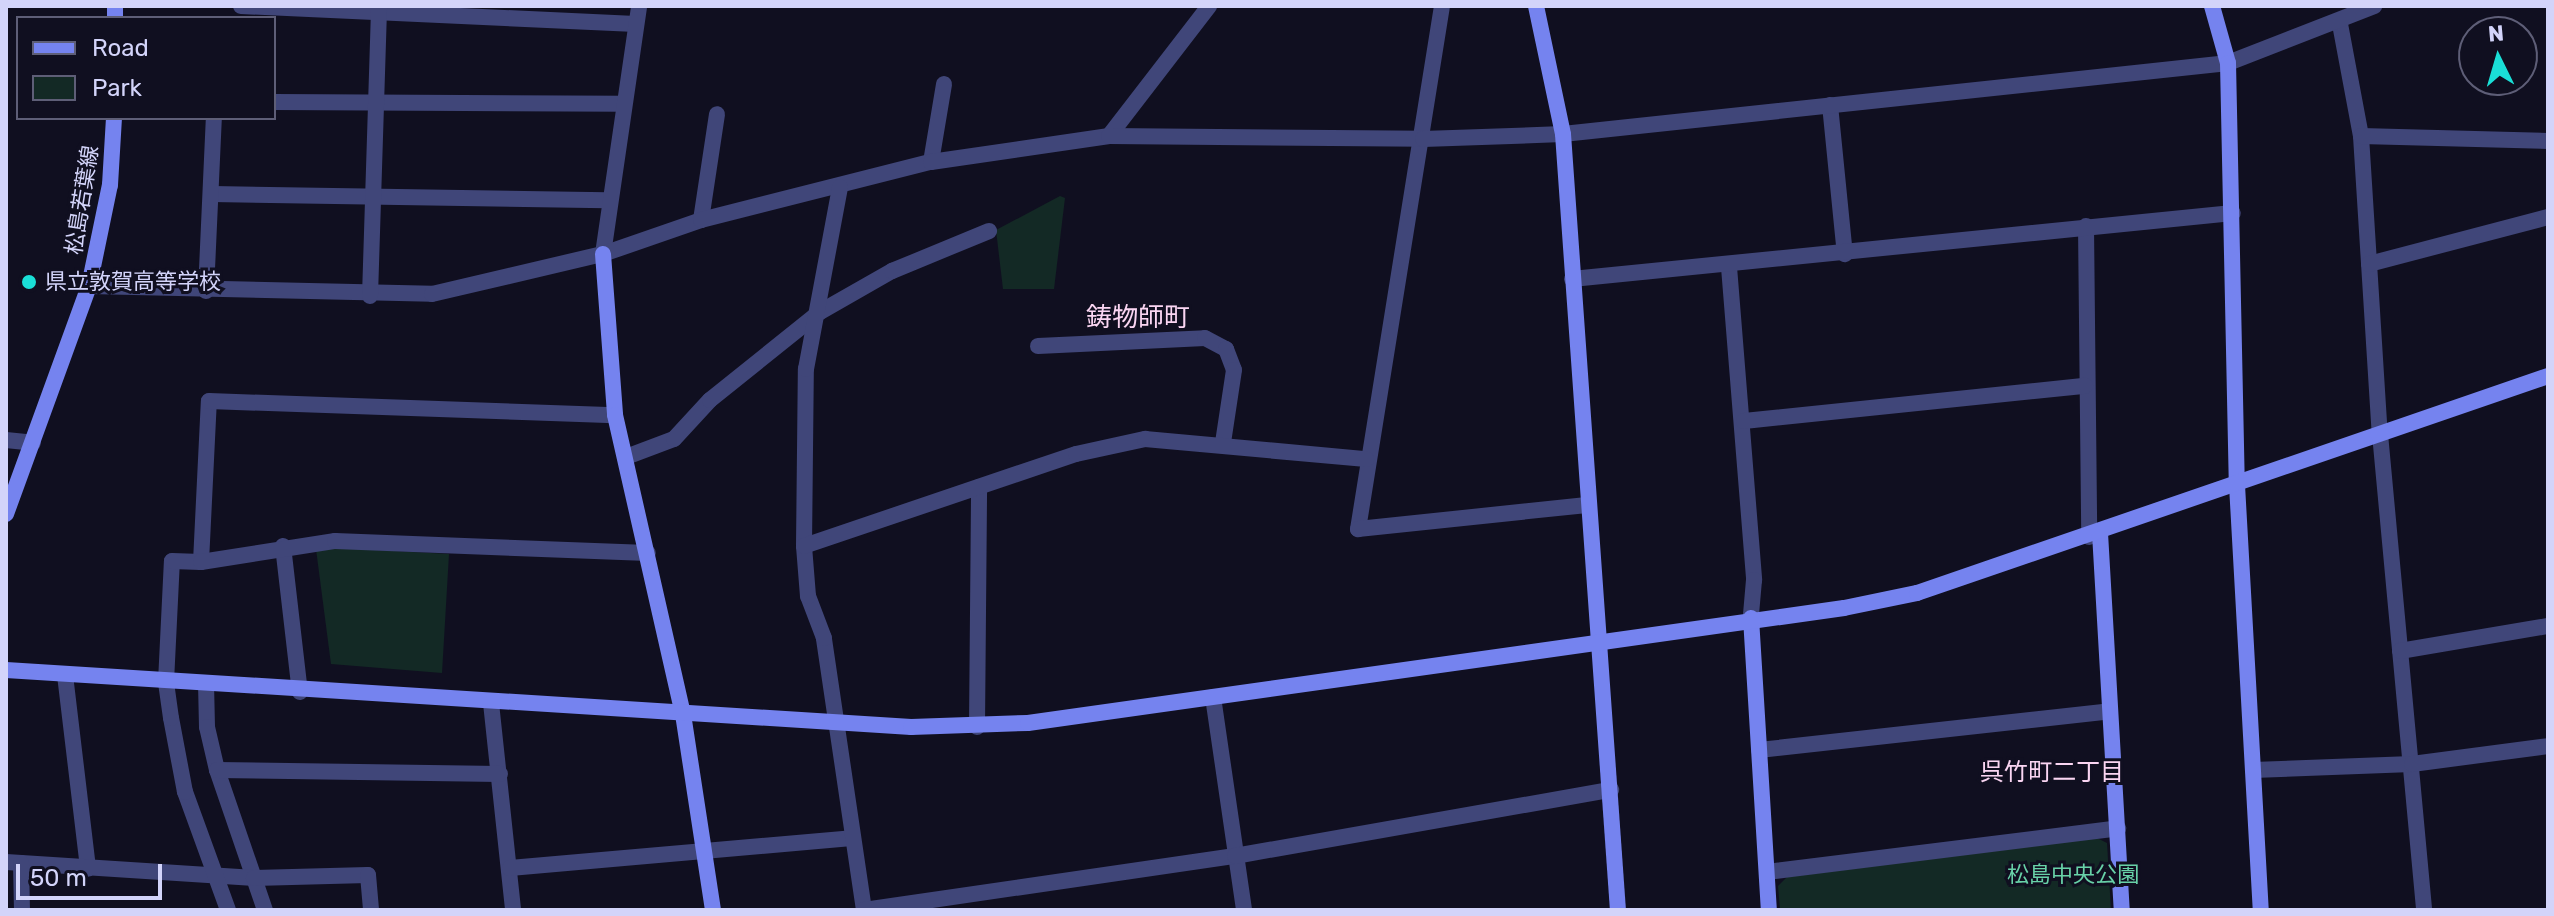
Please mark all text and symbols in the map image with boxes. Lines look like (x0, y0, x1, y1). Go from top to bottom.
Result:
legend (16, 16, 276, 120)
north arrow (2458, 16, 2538, 96)
text: N (2487, 19, 2505, 48)
text: Road (92, 34, 149, 62)
text: Park (92, 74, 142, 102)
street label: 松島若葉線 (60, 144, 104, 256)
place label: 県立敦賀高等学校 (45, 269, 221, 295)
marker: 県立敦賀高等学校 (20, 273, 38, 291)
district label: 鋳物師町 (1086, 302, 1190, 334)
district label: 呉竹町二丁目 (1980, 759, 2124, 787)
scale bar (20, 848, 166, 898)
park label: 松島中央公園 (2007, 862, 2139, 888)
text: 50 m (30, 864, 87, 892)

